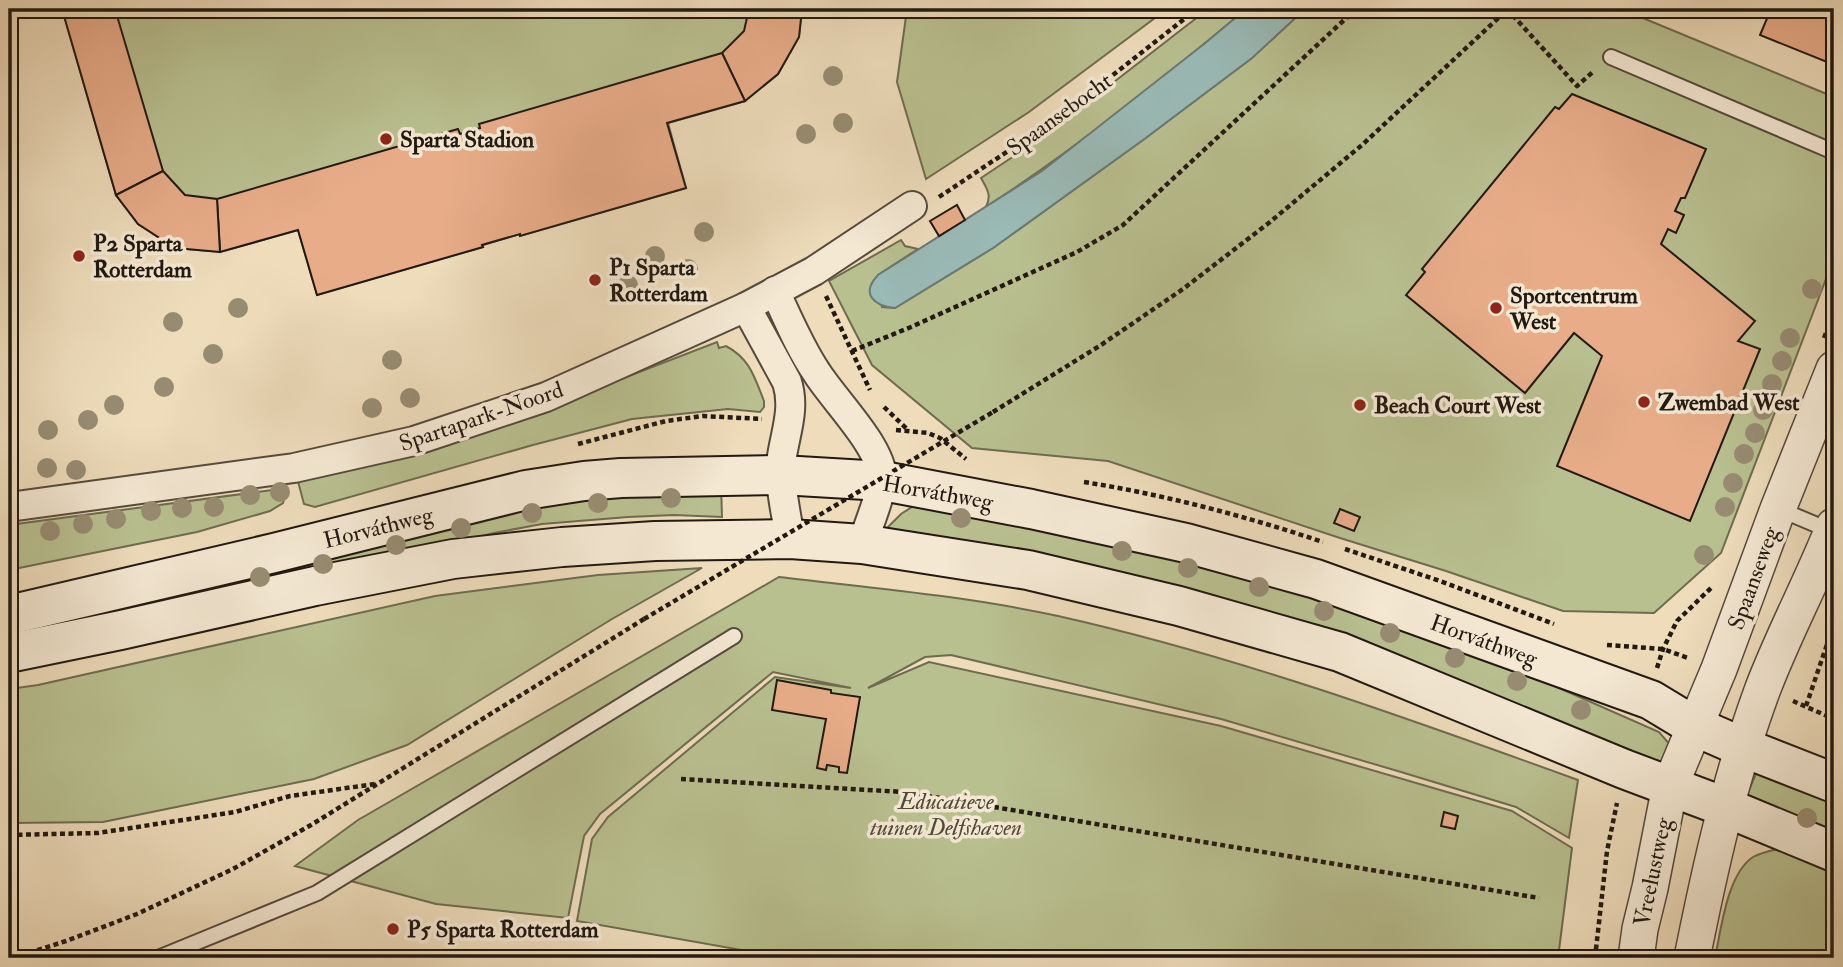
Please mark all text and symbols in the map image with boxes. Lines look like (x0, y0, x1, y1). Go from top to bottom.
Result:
street label: Spaansebocht (1001, 66, 1118, 163)
place label: Sparta Stadion (400, 125, 534, 155)
marker: Sparta Stadion (378, 131, 394, 147)
place label: P2 Sparta Rotterdam (93, 229, 192, 284)
marker: P2 Sparta Rotterdam (71, 248, 87, 264)
place label: P1 Sparta Rotterdam (609, 253, 708, 308)
marker: P1 Sparta Rotterdam (587, 272, 603, 288)
place label: Sportcentrum West (1509, 281, 1638, 336)
marker: Sportcentrum West (1488, 300, 1504, 316)
street label: Spartapark-Noord (395, 375, 567, 459)
place label: Zwembad West (1658, 388, 1800, 417)
place label: Beach Court West (1374, 391, 1542, 420)
marker: Zwembad West (1636, 394, 1652, 410)
marker: Beach Court West (1352, 397, 1368, 413)
street label: Horváthweg (880, 468, 996, 517)
street label: Horváthweg (320, 500, 437, 555)
street label: Spaanseweg (1721, 522, 1787, 634)
street label: Horváthweg (1426, 608, 1542, 673)
park label: Educatieve tuinen Delfshaven (870, 787, 1022, 842)
street label: Vreelustweg (1627, 815, 1678, 929)
place label: P5 Sparta Rotterdam (407, 915, 599, 945)
marker: P5 Sparta Rotterdam (385, 921, 401, 937)

